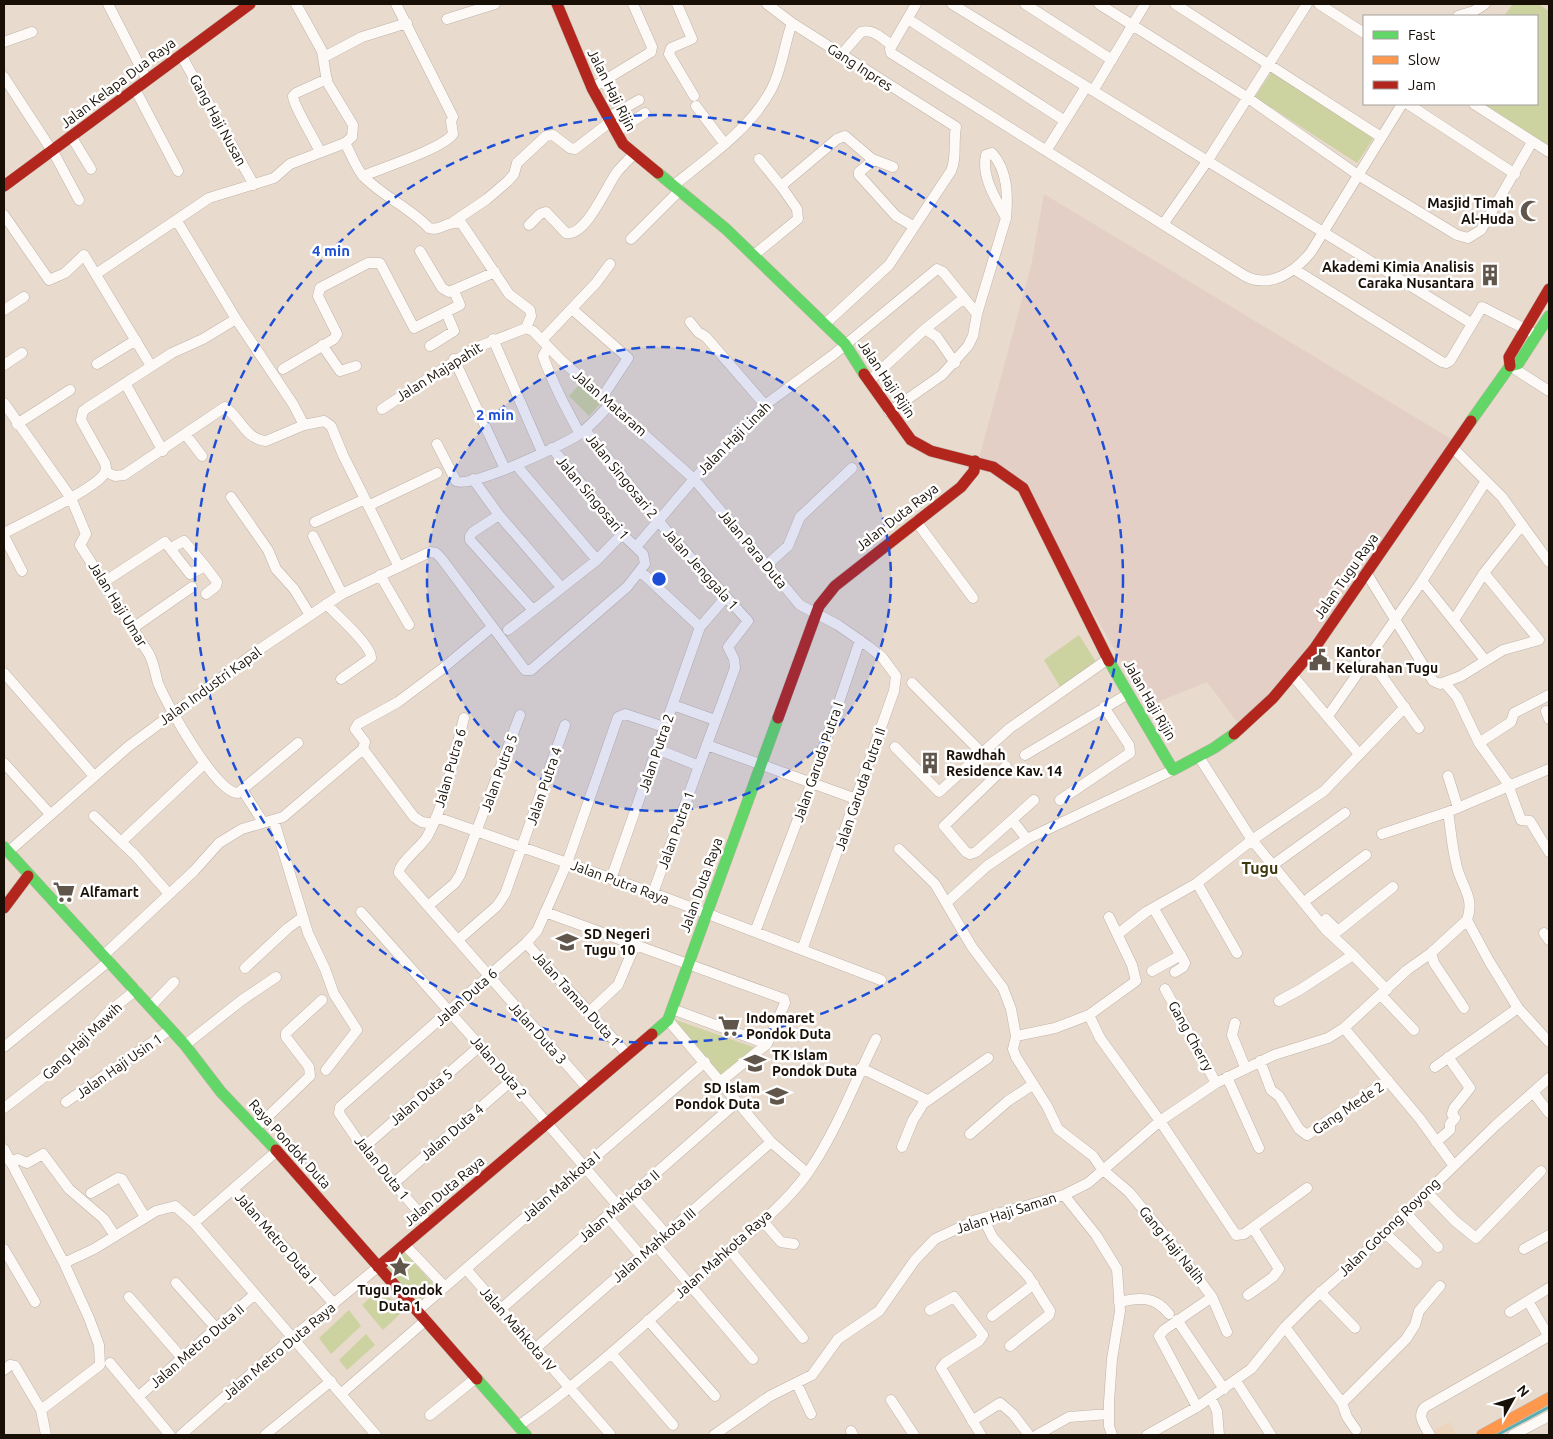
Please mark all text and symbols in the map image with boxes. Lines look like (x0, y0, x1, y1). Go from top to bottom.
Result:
legend (1363, 15, 1538, 105)
text: Fast (1408, 26, 1436, 43)
street label: Jalan Kelapa Dua Raya (57, 35, 179, 131)
street label: Gang Inpres (824, 40, 896, 94)
street label: Jalan Haji Rijin (584, 46, 640, 134)
text: Slow (1408, 51, 1441, 68)
street label: Gang Haji Nusan (186, 72, 250, 168)
text: Jam (1408, 76, 1436, 93)
place label: Masjid Timah Al-Huda (1427, 195, 1514, 227)
mosque icon: Masjid Timah Al-Huda (1518, 198, 1544, 224)
text: 4 min (312, 242, 350, 259)
place label: Akademi Kimia Analisis Caraka Nusantara (1322, 259, 1474, 291)
building icon: Akademi Kimia Analisis Caraka Nusantara (1477, 262, 1503, 288)
street label: Jalan Haji Rijin (855, 337, 919, 421)
street label: Jalan Majapahit (393, 339, 485, 405)
street label: Jalan Mataram (570, 367, 650, 439)
street label: Jalan Haji Linah (694, 398, 774, 478)
text: 2 min (476, 406, 514, 423)
street label: Jalan Singosari 2 (583, 430, 661, 522)
street label: Jalan Singosari 1 (553, 453, 633, 543)
street label: Jalan Duta Raya (853, 480, 941, 554)
street label: Jalan Para Duta (715, 506, 791, 592)
street label: Jalan Jenggala 1 (660, 525, 742, 613)
street label: Jalan Tugu Raya (1311, 530, 1381, 622)
street label: Jalan Haji Umar (85, 559, 151, 650)
centre of rings (650, 570, 668, 588)
street label: Jalan Industri Kapal (156, 643, 264, 728)
place label: Kantor Kelurahan Tugu (1336, 644, 1438, 676)
public building icon: Kantor Kelurahan Tugu (1307, 647, 1333, 673)
street label: Jalan Haji Rijin (1121, 657, 1179, 743)
street label: Jalan Garuda Putra I (790, 700, 846, 824)
street label: Jalan Putra 2 (635, 712, 677, 794)
street label: Jalan Garuda Putra II (831, 725, 889, 853)
street label: Jalan Putra 6 (431, 726, 469, 809)
street label: Jalan Putra 5 (478, 732, 520, 814)
street label: Jalan Putra 4 (523, 745, 565, 827)
place label: Rawdhah Residence Kav. 14 (946, 747, 1062, 779)
building icon: Rawdhah Residence Kav. 14 (917, 750, 943, 776)
street label: Jalan Putra 1 (655, 789, 697, 871)
street label: Jalan Duta Raya (676, 835, 726, 935)
street label: Jalan Putra Raya (569, 857, 671, 907)
district label: Tugu (1242, 859, 1278, 877)
supermarket icon: Alfamart (51, 879, 77, 905)
place label: Alfamart (80, 884, 139, 900)
place label: SD Negeri Tugu 10 (584, 926, 650, 958)
school or university icon: SD Negeri Tugu 10 (554, 929, 580, 955)
street label: Jalan Taman Duta 1 (530, 948, 624, 1050)
street label: Jalan Duta 6 (432, 965, 500, 1029)
street label: Gang Cherry (1165, 998, 1217, 1074)
street label: Gang Haji Mawih (39, 999, 125, 1083)
street label: Jalan Duta 3 (506, 999, 570, 1067)
place label: Indomaret Pondok Duta (746, 1010, 831, 1042)
supermarket icon: Indomaret Pondok Duta (716, 1013, 742, 1039)
street label: Jalan Haji Usin 1 (73, 1030, 165, 1102)
street label: Jalan Duta 2 (467, 1032, 531, 1102)
place label: TK Islam Pondok Duta (772, 1047, 857, 1079)
school or university icon: TK Islam Pondok Duta (742, 1050, 768, 1076)
street label: Jalan Duta 5 (386, 1065, 456, 1129)
street label: Gang Mede 2 (1309, 1078, 1387, 1138)
place label: SD Islam Pondok Duta (675, 1080, 760, 1112)
school or university icon: SD Islam Pondok Duta (764, 1083, 790, 1109)
street label: Raya Pondok Duta (246, 1096, 334, 1192)
street label: Jalan Duta 4 (417, 1100, 487, 1164)
street label: Jalan Duta 1 (351, 1133, 413, 1203)
street label: Jalan Mahkota I (519, 1148, 603, 1224)
street label: Jalan Duta Raya (401, 1153, 487, 1229)
street label: Jalan Mahkota II (575, 1167, 663, 1245)
street label: Jalan Gotong Royong (1335, 1175, 1443, 1279)
street label: Jalan Metro Duta I (232, 1189, 320, 1287)
street label: Jalan Haji Saman (954, 1189, 1058, 1237)
street label: Gang Haji Nalih (1136, 1203, 1208, 1287)
street label: Jalan Mahkota III (609, 1204, 699, 1286)
street label: Jalan Mahkota Raya (671, 1207, 775, 1301)
place icon: Tugu Pondok Duta 1 (387, 1254, 413, 1280)
place label: Tugu Pondok Duta 1 (357, 1282, 443, 1314)
street label: Jalan Mahkota IV (477, 1283, 559, 1375)
street label: Jalan Metro Duta Raya (220, 1299, 338, 1403)
street label: Jalan Metro Duta II (147, 1301, 247, 1391)
north arrow (1488, 1374, 1538, 1424)
text: N (1514, 1382, 1533, 1400)

